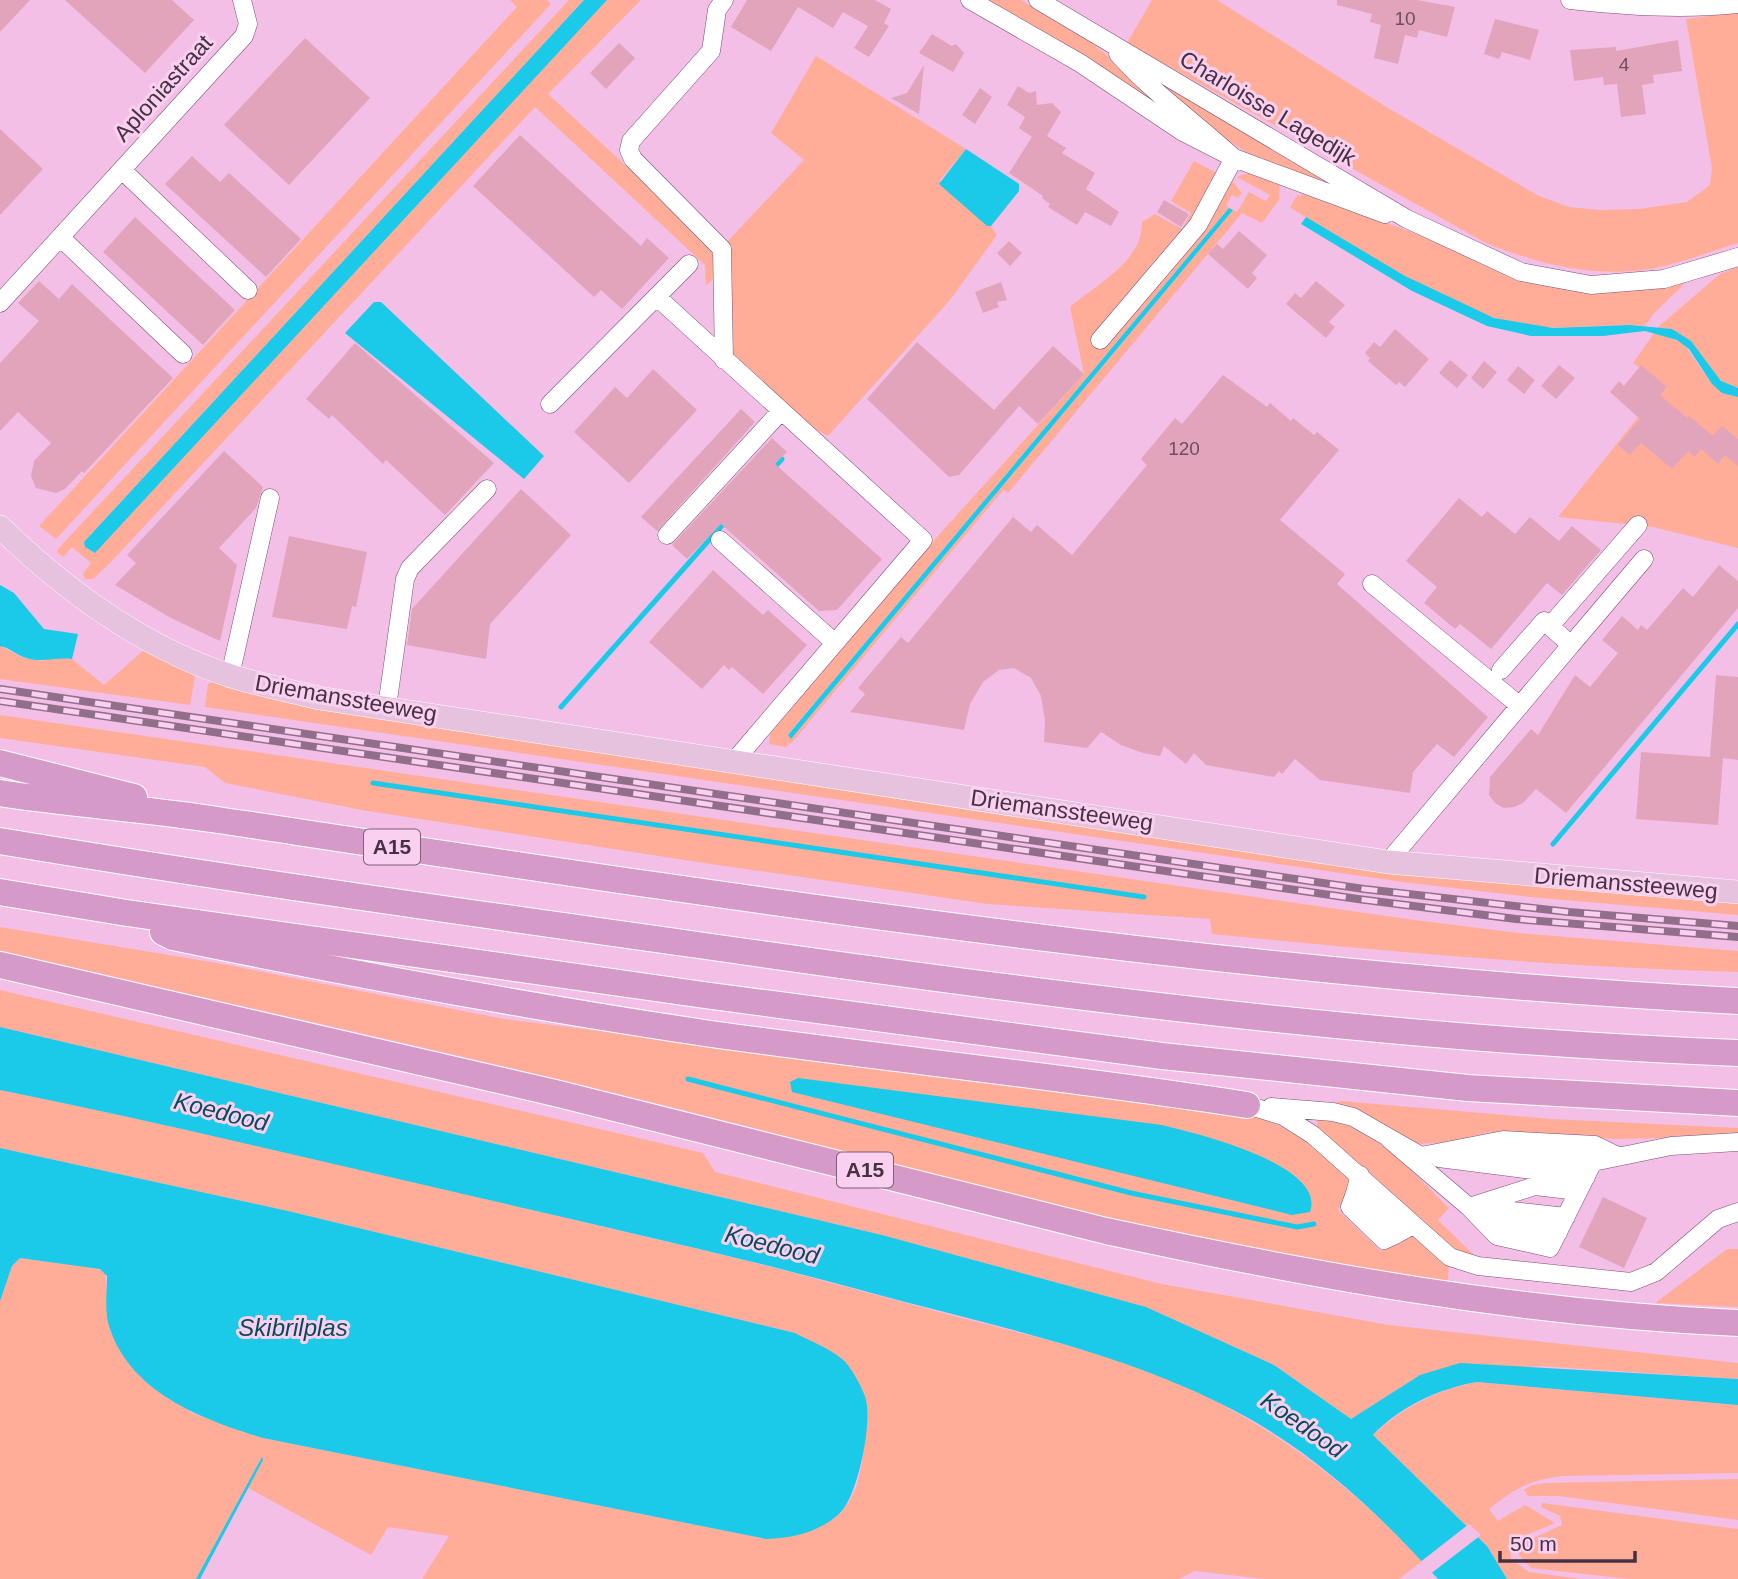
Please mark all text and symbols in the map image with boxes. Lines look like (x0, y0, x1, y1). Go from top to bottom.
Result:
house number: 10 (1394, 8, 1416, 29)
street label: Aploniastraat (108, 29, 218, 147)
street label: Charloisse Lagedijk (1175, 45, 1361, 171)
house number: 4 (1619, 54, 1630, 75)
house number: 120 (1168, 438, 1200, 459)
street label: Driemanssteeweg (253, 669, 439, 727)
street label: Driemanssteeweg (969, 784, 1155, 836)
road number: A15 (364, 830, 420, 864)
street label: Driemanssteeweg (1533, 862, 1719, 904)
water label: Koedood (171, 1087, 272, 1136)
road number: A15 (837, 1152, 893, 1188)
water label: Koedood (722, 1220, 823, 1269)
water label: Skibrilplas (238, 1314, 348, 1341)
water label: Koedood (1256, 1386, 1351, 1464)
scale bar (1500, 1520, 1635, 1564)
text: 50 m (1510, 1532, 1557, 1555)

